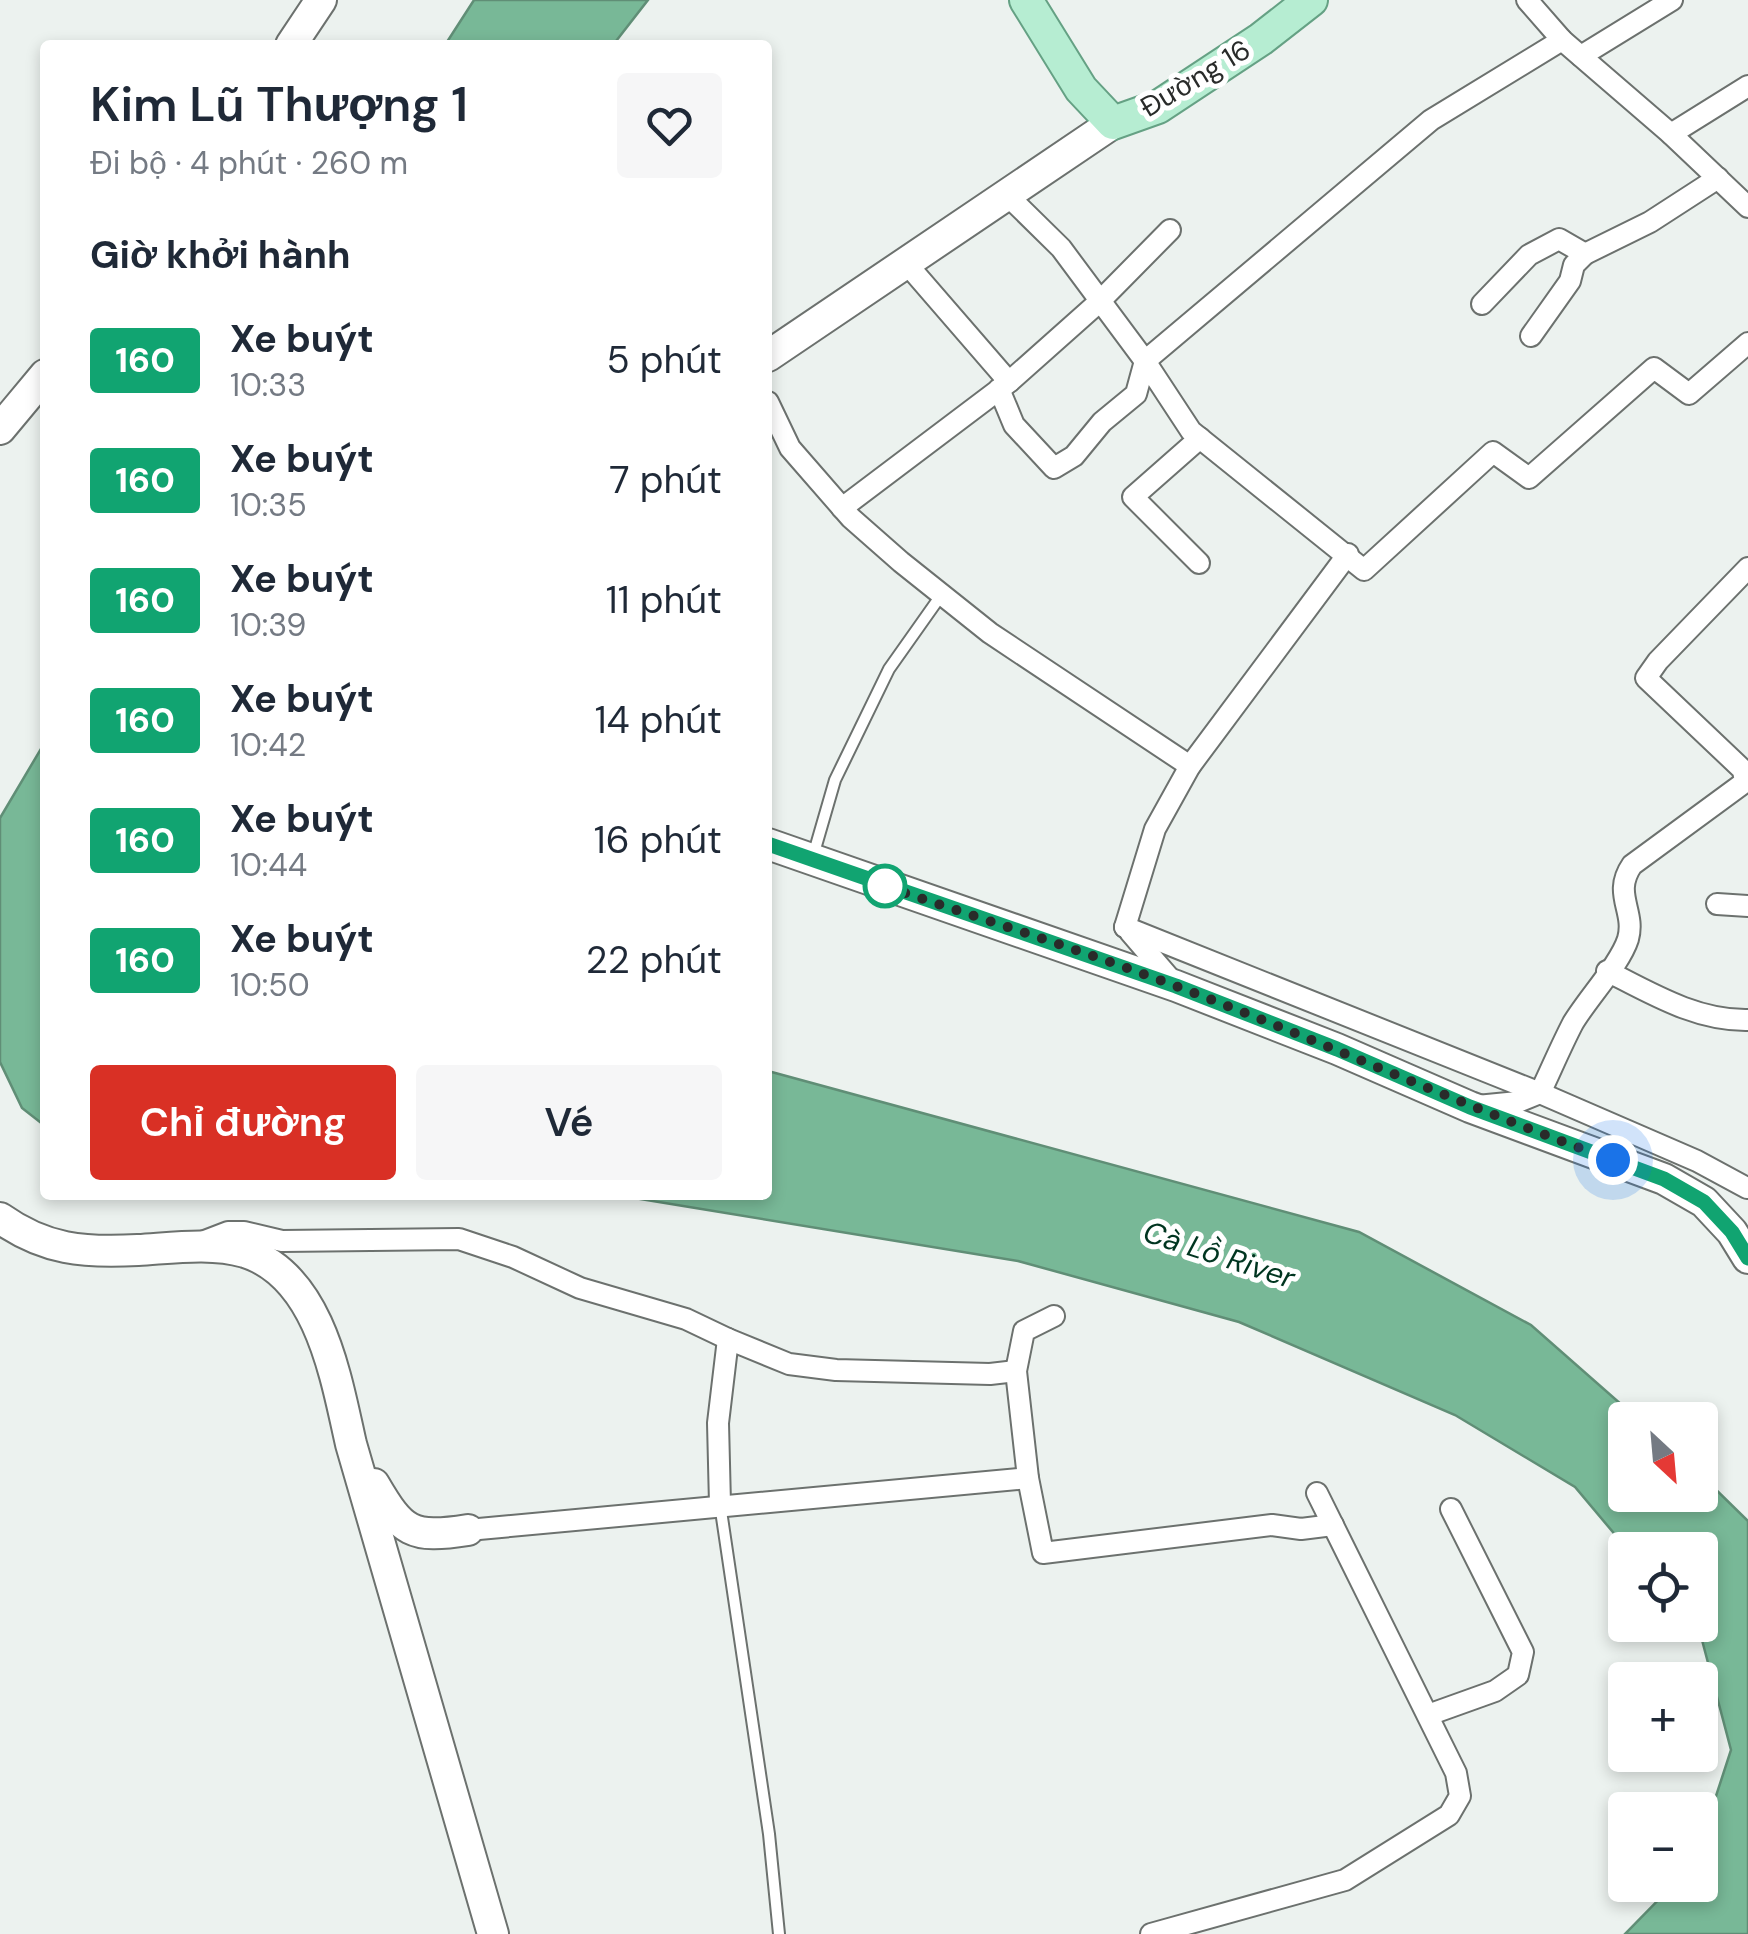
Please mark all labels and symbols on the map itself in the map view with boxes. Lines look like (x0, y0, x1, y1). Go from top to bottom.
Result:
street label: Đường 16 (1133, 31, 1257, 126)
unlabelled marker (864, 865, 906, 907)
your location (1588, 1135, 1638, 1185)
water label: Cà Lồ River (1138, 1212, 1301, 1298)
north arrow (1608, 1402, 1718, 1512)

